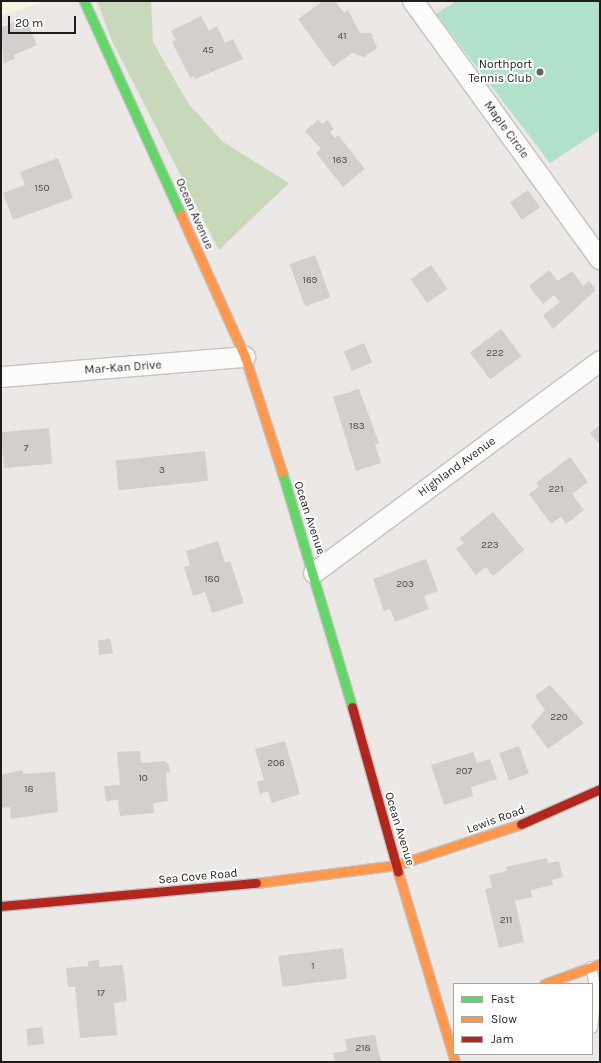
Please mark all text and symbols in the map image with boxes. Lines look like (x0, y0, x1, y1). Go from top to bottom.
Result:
scale bar (10, 8, 78, 34)
text: 20 m (15, 16, 43, 30)
house number: 41 (338, 31, 346, 43)
house number: 45 (202, 45, 214, 57)
place label: Northport Tennis Club (468, 58, 532, 86)
marker: Northport Tennis Club (535, 67, 545, 77)
street label: Maple Circle (480, 99, 532, 161)
house number: 163 (333, 155, 347, 167)
street label: Ocean Avenue (172, 176, 216, 252)
house number: 150 (35, 183, 49, 195)
house number: 169 (303, 275, 317, 287)
house number: 222 (486, 348, 504, 360)
street label: Mar-Kan Drive (84, 358, 162, 378)
house number: 183 (349, 421, 365, 433)
street label: Highland Avenue (415, 434, 499, 500)
house number: 7 (24, 443, 28, 455)
house number: 3 (159, 465, 165, 477)
street label: Ocean Avenue (290, 479, 328, 557)
house number: 221 (549, 484, 563, 496)
house number: 223 (481, 540, 499, 552)
house number: 180 (204, 574, 220, 586)
house number: 203 (396, 579, 414, 591)
house number: 220 (550, 712, 568, 724)
house number: 206 (267, 758, 285, 770)
house number: 207 (456, 766, 472, 778)
house number: 10 (138, 773, 148, 785)
house number: 18 (24, 784, 34, 796)
street label: Ocean Avenue (381, 790, 417, 868)
street label: Lewis Road (465, 803, 527, 837)
street label: Sea Cove Road (158, 866, 238, 888)
house number: 211 (500, 915, 512, 927)
house number: 1 (311, 961, 315, 973)
legend (453, 983, 593, 1055)
house number: 17 (97, 988, 105, 1000)
text: Fast (491, 992, 514, 1006)
text: Slow (491, 1012, 517, 1026)
text: Jam (491, 1032, 514, 1046)
house number: 218 (355, 1043, 371, 1055)

